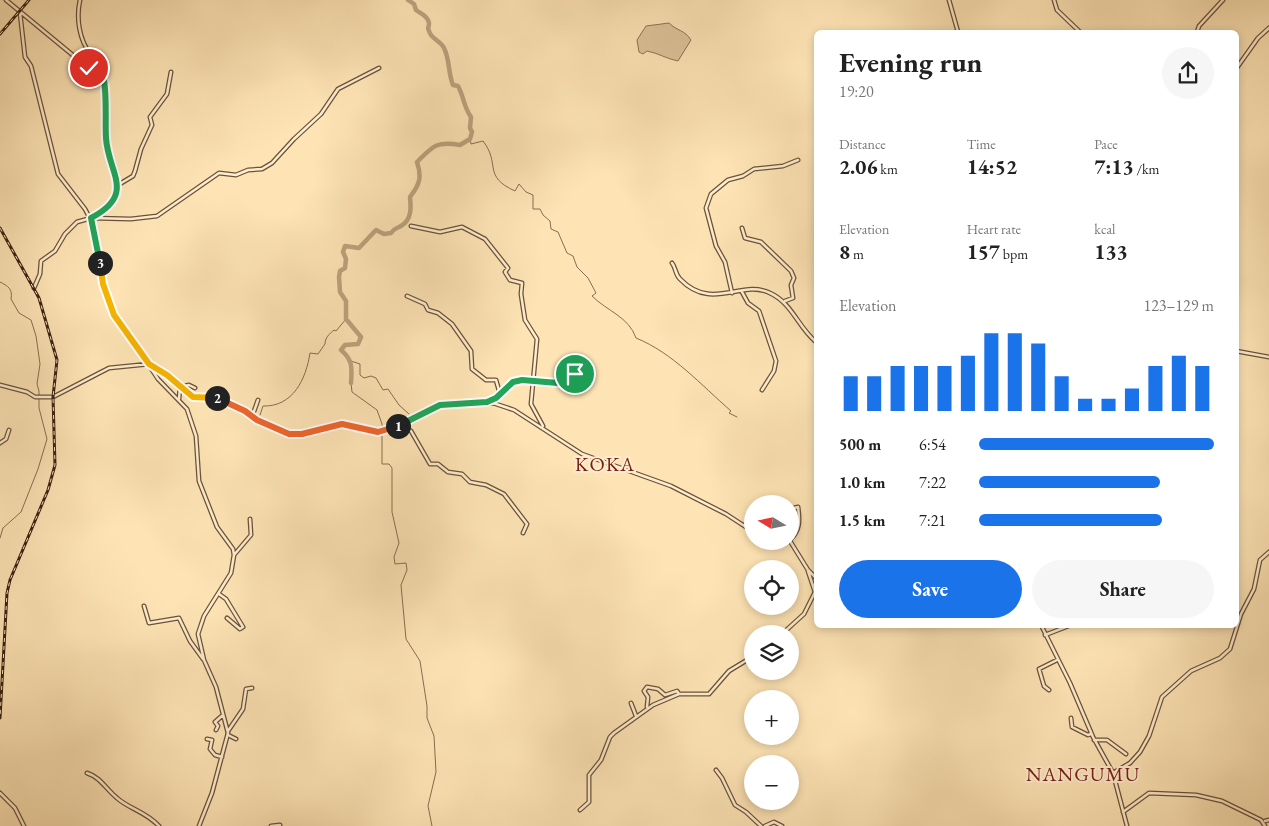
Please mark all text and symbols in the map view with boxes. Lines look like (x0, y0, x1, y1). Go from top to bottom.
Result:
text: Evening run (839, 44, 982, 80)
pin (68, 47, 110, 89)
button: share (1162, 47, 1214, 99)
icon: check (75, 54, 103, 82)
text: 19:20 (839, 81, 874, 102)
text: Distance (839, 135, 886, 153)
text: Time (967, 135, 996, 153)
text: Pace (1094, 135, 1118, 153)
text: 2.06 (839, 153, 878, 180)
text: 14:52 (967, 153, 1017, 180)
text: 7:13 (1094, 153, 1134, 180)
text: km (878, 160, 898, 178)
text: /km (1134, 160, 1159, 178)
text: Elevation (839, 220, 889, 238)
text: Heart rate (967, 220, 1021, 238)
text: kcal (1094, 220, 1115, 238)
text: 8 (839, 238, 850, 265)
text: 157 (967, 238, 1000, 265)
text: 133 (1094, 238, 1128, 265)
text: m (850, 245, 864, 263)
text: bpm (1000, 245, 1028, 263)
pin: 3 (88, 250, 112, 276)
text: 3 (97, 254, 104, 272)
text: Elevation (839, 295, 897, 316)
text: 123–129 m (1143, 295, 1214, 316)
pin (554, 353, 596, 395)
icon: arrive (561, 360, 589, 388)
pin: 2 (204, 386, 230, 410)
text: 2 (214, 389, 221, 407)
pin: 1 (386, 414, 410, 438)
text: 1 (395, 417, 402, 435)
text: 500 m (839, 434, 881, 455)
text: 6:54 (919, 434, 946, 455)
district label: KOKA (575, 451, 635, 477)
text: 1.0 km (839, 472, 885, 493)
text: 7:22 (919, 472, 946, 493)
north arrow (744, 495, 799, 550)
map controls (744, 495, 799, 810)
text: 1.5 km (839, 510, 885, 531)
text: 7:21 (919, 510, 946, 531)
button: locate (744, 560, 799, 615)
button: Save (839, 560, 1022, 618)
button: Share (1032, 560, 1214, 618)
button: layers (744, 625, 799, 680)
button: + (744, 690, 799, 745)
button: − (744, 755, 799, 810)
district label: NANGUMU (1026, 761, 1140, 787)

